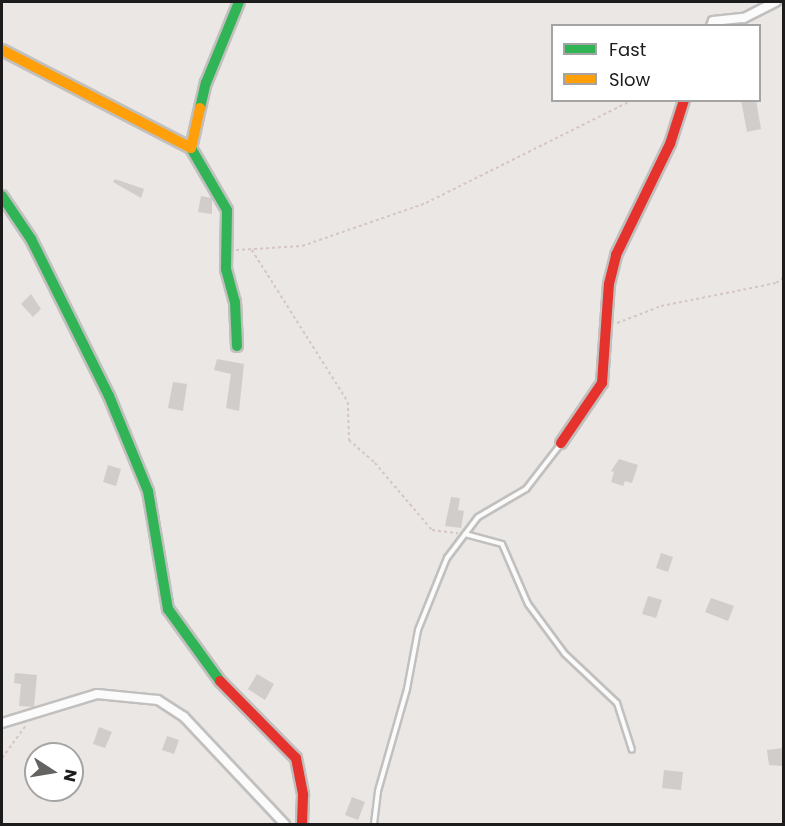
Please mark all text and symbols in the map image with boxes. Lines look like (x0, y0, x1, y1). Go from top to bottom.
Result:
legend (551, 24, 761, 102)
text: Fast (609, 37, 646, 62)
text: Slow (609, 67, 650, 92)
north arrow (24, 742, 84, 802)
text: N (58, 767, 83, 784)

